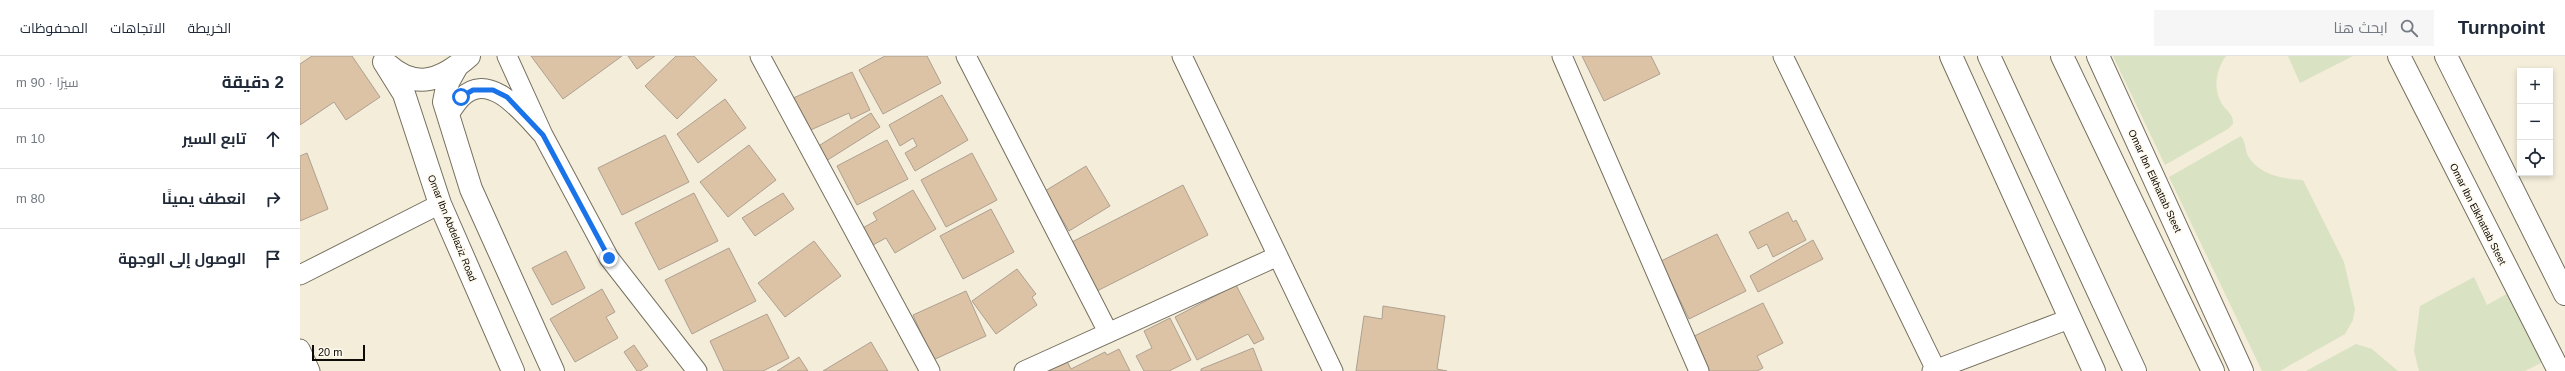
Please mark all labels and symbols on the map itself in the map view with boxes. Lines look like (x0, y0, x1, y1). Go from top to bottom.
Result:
route start (452, 88, 470, 106)
street label: Omar Ibn Elkhattab Steet (2126, 128, 2184, 234)
street label: Omar Ibn Elkhattab Steet (2448, 161, 2508, 267)
street label: Omar Ibn Abdelaziz Road (426, 173, 478, 283)
route end (600, 249, 618, 267)
scale bar (312, 343, 365, 362)

